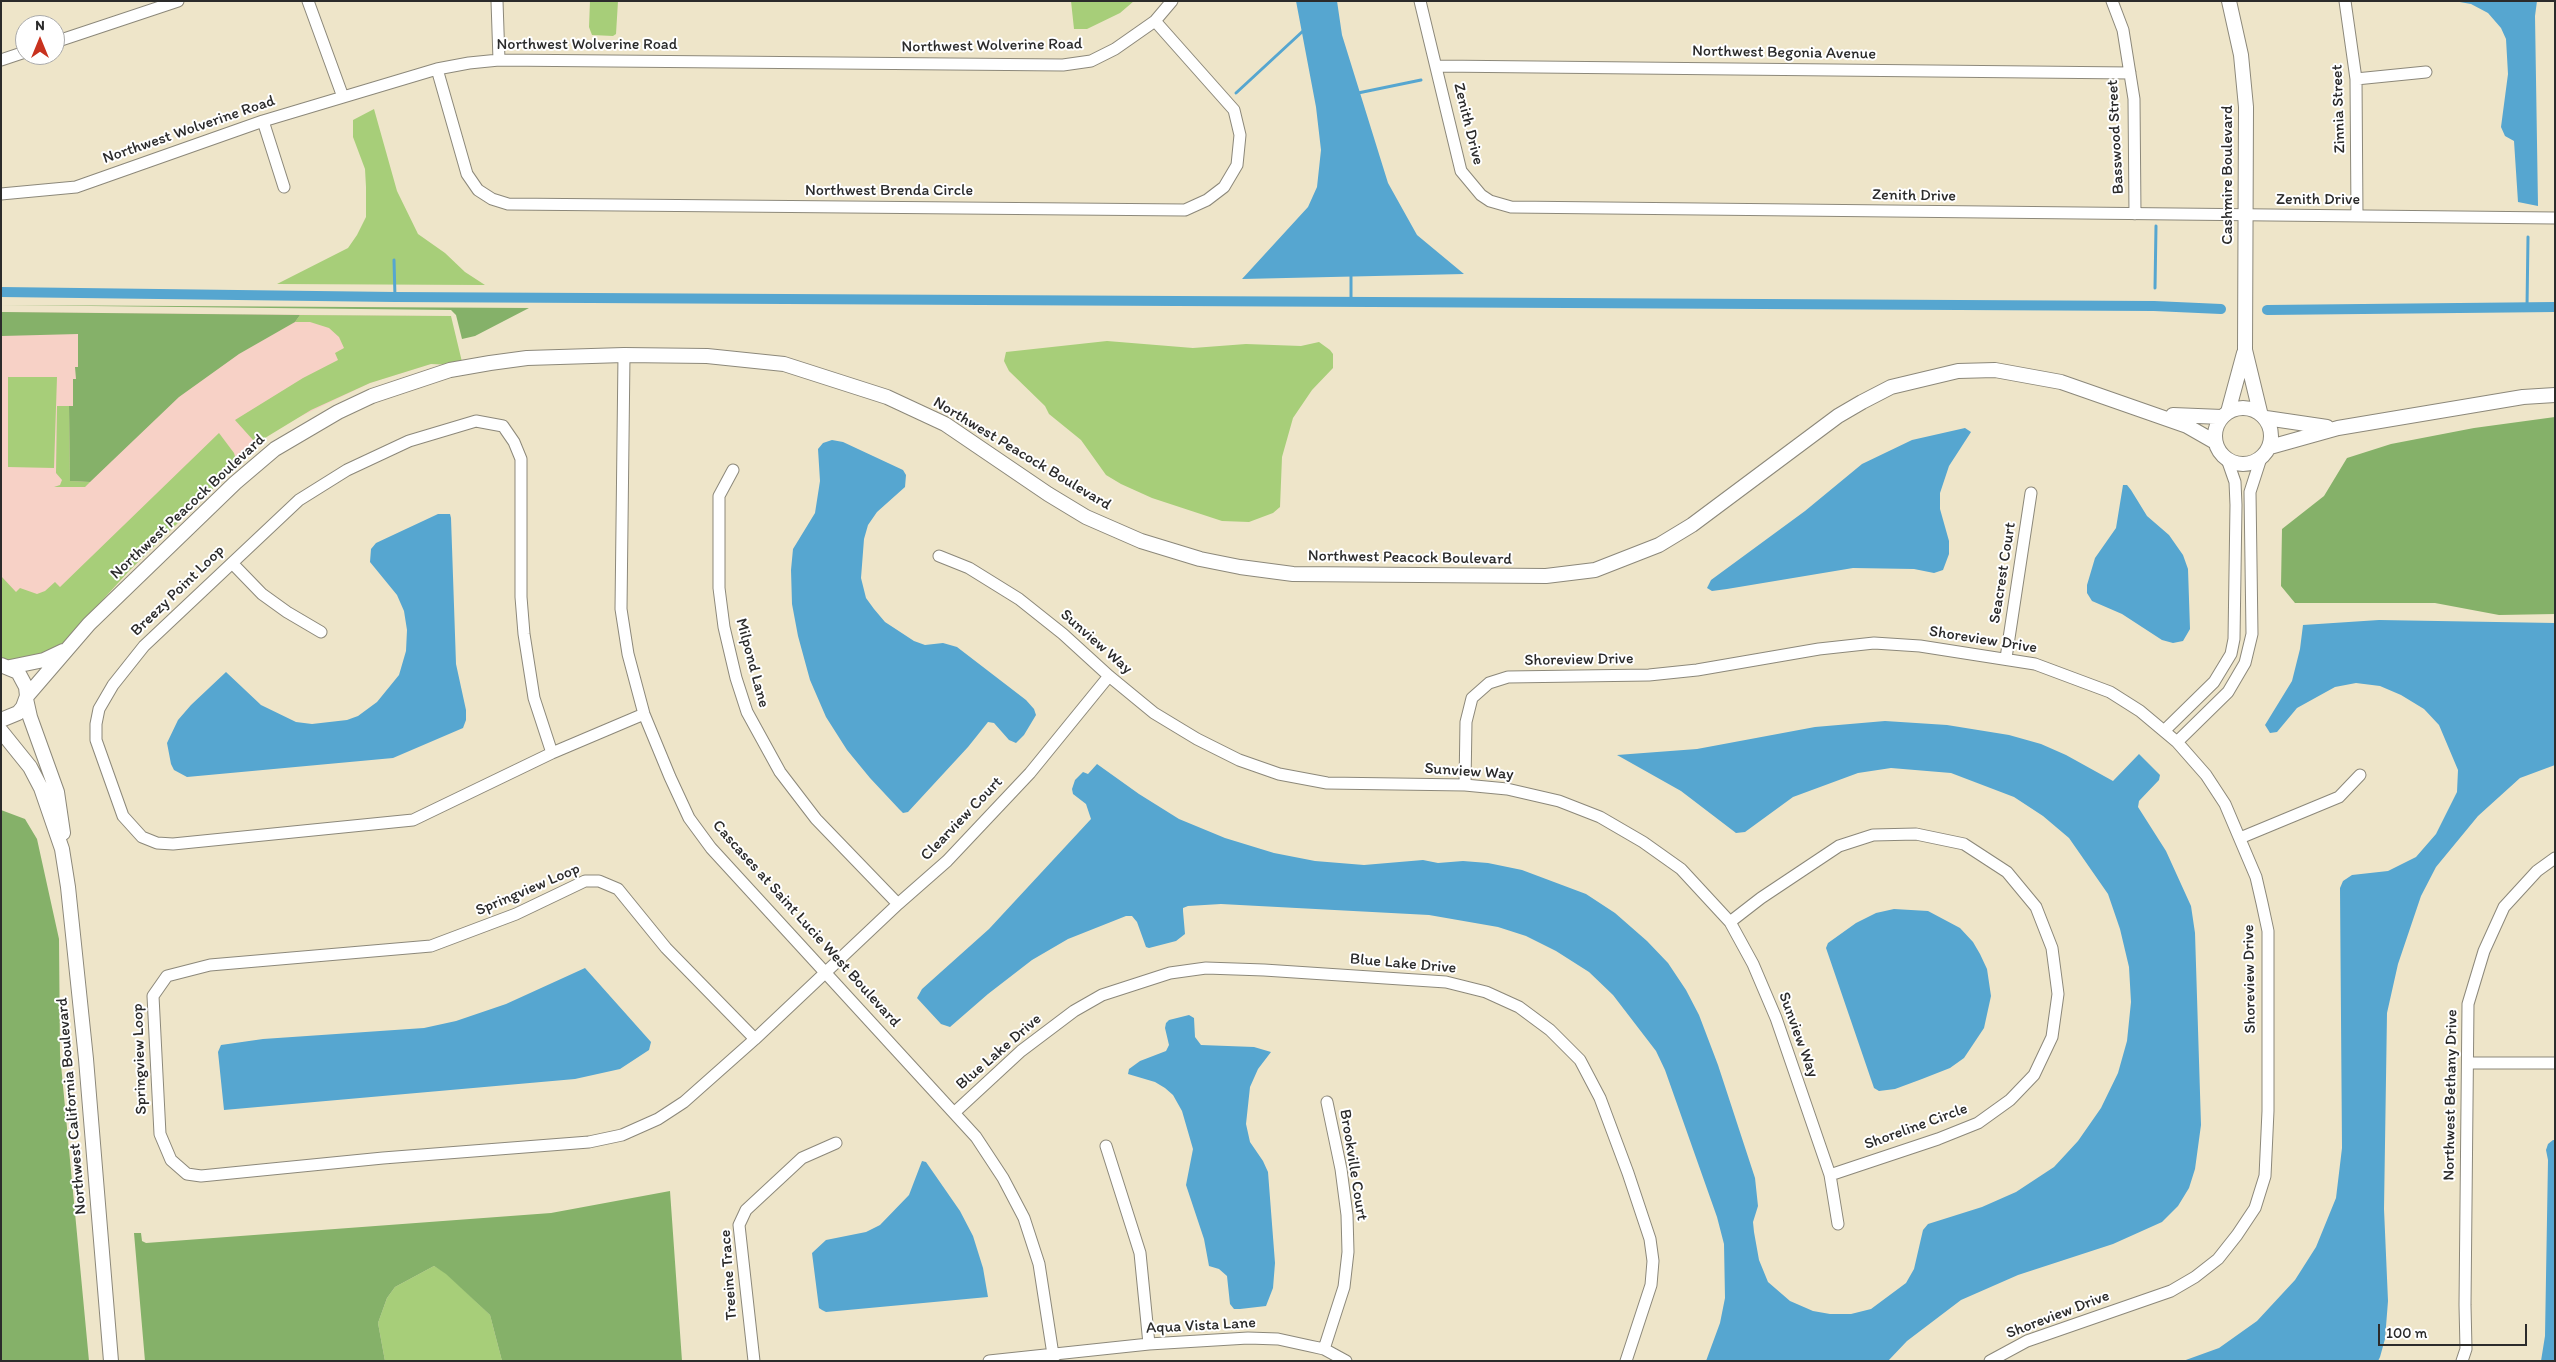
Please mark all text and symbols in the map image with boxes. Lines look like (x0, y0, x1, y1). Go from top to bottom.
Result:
north arrow (15, 15, 65, 65)
text: N (35, 17, 45, 34)
street label: Northwest Wolverine Road (496, 35, 678, 55)
street label: Northwest Wolverine Road (901, 35, 1083, 57)
street label: Northwest Begonia Avenue (1692, 42, 1876, 64)
street label: Zinnia Street (2328, 64, 2350, 154)
street label: Basswood Street (2103, 79, 2129, 195)
street label: Zenith Drive (1449, 81, 1487, 167)
street label: Northwest Wolverine Road (100, 91, 278, 169)
street label: Cashmire Boulevard (2218, 105, 2238, 245)
street label: Northwest Brenda Circle (805, 181, 973, 201)
street label: Zenith Drive (1872, 186, 1956, 206)
street label: Zenith Drive (2276, 190, 2360, 210)
street label: Northwest Peacock Boulevard (929, 393, 1115, 515)
street label: Northwest Peacock Boulevard (107, 430, 269, 584)
street label: Seacrest Court (1986, 521, 2020, 625)
street label: Breezy Point Loop (127, 541, 229, 641)
street label: Northwest Peacock Boulevard (1308, 547, 1512, 569)
street label: Sunview Way (1056, 605, 1136, 679)
street label: Milpond Lane (731, 616, 773, 710)
street label: Shoreview Drive (1928, 622, 2038, 658)
street label: Shoreview Drive (1524, 649, 1634, 671)
street label: Sunview Way (1424, 759, 1514, 785)
street label: Clearview Court (917, 773, 1007, 865)
street label: Cascases at Saint Lucie West Boulevard (708, 816, 904, 1032)
street label: Springview Loop (473, 859, 583, 921)
street label: Shoreview Drive (2239, 924, 2261, 1034)
street label: Blue Lake Drive (1349, 950, 1457, 978)
street label: Sunview Way (1774, 990, 1822, 1080)
street label: Northwest California Boulevard (53, 997, 91, 1215)
street label: Springview Loop (128, 1003, 152, 1115)
street label: Northwest Bethany Drive (2440, 1009, 2462, 1181)
street label: Blue Lake Drive (952, 1010, 1046, 1094)
street label: Shoreline Circle (1862, 1099, 1970, 1155)
street label: Brookville Court (1335, 1108, 1371, 1222)
street label: Treeine Trace (716, 1229, 742, 1321)
street label: Shoreview Drive (2004, 1286, 2112, 1344)
street label: Aqua Vista Lane (1146, 1314, 1256, 1338)
scale bar (2381, 1314, 2530, 1346)
text: 100 m (2386, 1324, 2427, 1342)

